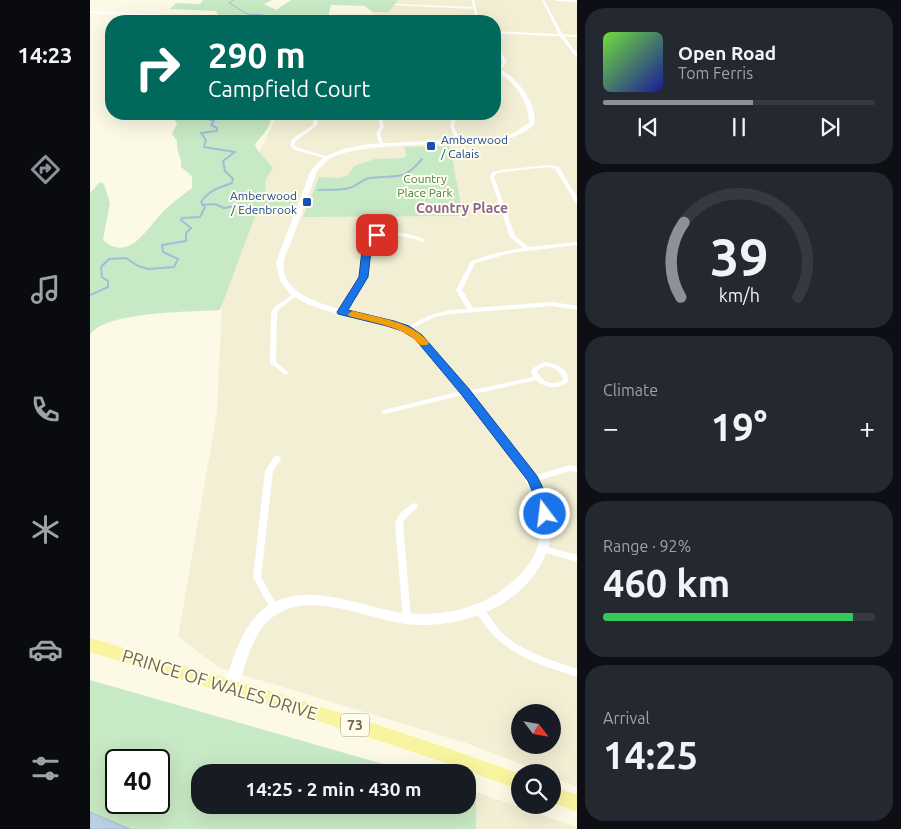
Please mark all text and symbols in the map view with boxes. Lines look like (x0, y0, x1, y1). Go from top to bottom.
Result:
icon: right (125, 35, 190, 100)
text: 290 m (208, 35, 306, 75)
text: 14:23 (17, 42, 73, 67)
text: Open Road (678, 42, 776, 64)
text: Tom Ferris (678, 64, 753, 82)
text: Campfield Court (208, 76, 370, 101)
icon: previous (634, 113, 662, 141)
icon: pause (725, 113, 753, 141)
icon: next (816, 113, 844, 141)
place label: Amberwood / Calais (440, 133, 508, 160)
marker: Amberwood / Calais (425, 140, 437, 152)
icon: directions (28, 152, 63, 187)
park label: Country Place Park (397, 172, 453, 199)
place label: Amberwood / Edenbrook (230, 189, 297, 216)
marker: Amberwood / Edenbrook (301, 196, 313, 208)
district label: Country Place (416, 200, 508, 216)
pin (356, 214, 398, 256)
icon: arrive (363, 221, 391, 249)
text: 39 (710, 228, 768, 286)
icon: music (28, 272, 63, 307)
text: km/h (718, 285, 760, 305)
text: Climate (603, 381, 658, 399)
icon: phone (28, 392, 63, 427)
text: 19° (711, 406, 767, 448)
text: − (603, 412, 619, 443)
text: + (859, 412, 875, 443)
position arrow (518, 487, 570, 539)
icon: climate (28, 512, 63, 547)
text: Range · 92% (603, 537, 691, 555)
text: 460 km (603, 562, 730, 604)
icon: car (28, 632, 63, 667)
street label: PRINCE OF WALES DRIVE (120, 645, 320, 723)
north arrow (511, 704, 561, 754)
map controls (511, 704, 561, 814)
text: Arrival (603, 709, 650, 727)
road number: 73 (341, 714, 369, 736)
text: 14:25 (603, 734, 698, 776)
speed limit sign: 40 (105, 749, 170, 814)
icon: filters (28, 751, 63, 786)
button: search (511, 764, 561, 814)
text: 14:25 · 2 min · 430 m (246, 778, 421, 800)

